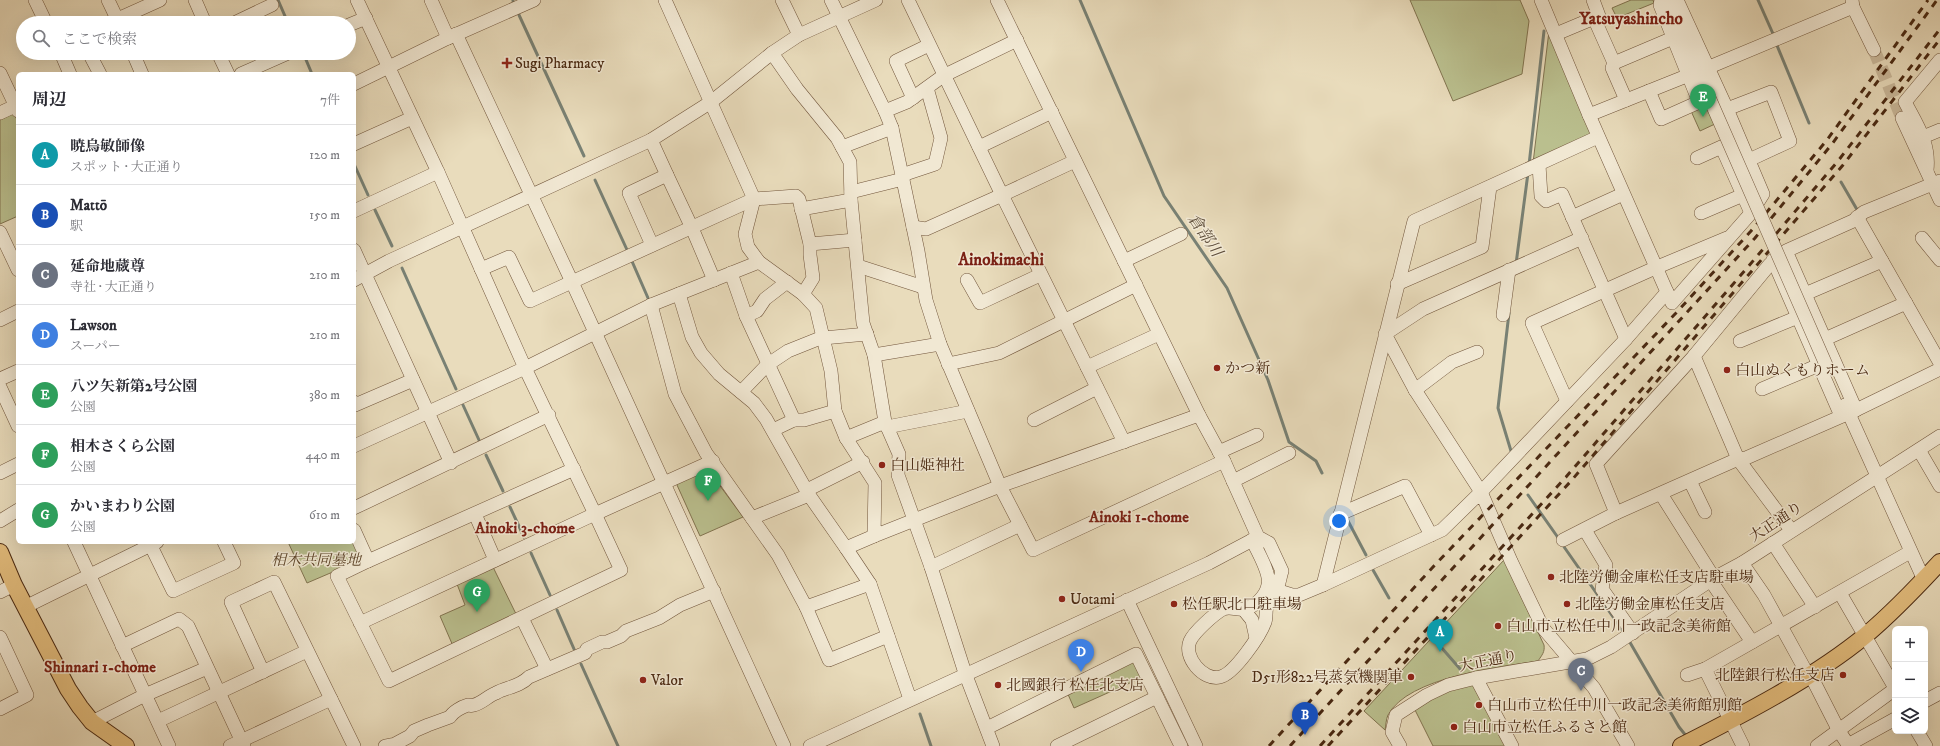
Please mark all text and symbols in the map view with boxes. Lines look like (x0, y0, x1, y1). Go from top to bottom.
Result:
district label: Yatsuyashincho (1578, 8, 1683, 30)
search box (16, 16, 356, 60)
icon: search (30, 27, 52, 49)
text: ここで検索 (62, 30, 137, 49)
place label: Sugi Pharmacy (515, 54, 605, 73)
marker: Sugi Pharmacy (502, 58, 512, 68)
pin: E (1690, 84, 1716, 117)
text: 周辺 (32, 89, 66, 111)
text: 7件 (320, 92, 340, 108)
text: 暁烏敏師像 (70, 137, 145, 156)
text: A (41, 147, 49, 163)
text: 120 m (309, 147, 340, 163)
text: スポット · 大正通り (70, 159, 183, 175)
text: Mattō (70, 196, 107, 215)
text: B (41, 207, 49, 223)
text: 150 m (309, 207, 340, 223)
water label: 倉部川 (1183, 210, 1228, 262)
text: 駅 (70, 218, 83, 234)
district label: Ainokimachi (957, 249, 1044, 271)
text: 延命地蔵尊 (70, 257, 145, 276)
text: C (41, 267, 49, 283)
text: 210 m (309, 267, 340, 283)
text: 寺社 · 大正通り (70, 279, 157, 295)
text: Lawson (70, 316, 117, 335)
text: D (40, 327, 50, 343)
text: 210 m (309, 327, 340, 343)
text: スーパー (70, 338, 121, 354)
place label: かつ新 (1225, 359, 1270, 378)
place label: 白山ぬくもりホーム (1735, 361, 1870, 380)
marker: かつ新 (1212, 363, 1222, 373)
marker: 白山ぬくもりホーム (1722, 365, 1732, 375)
text: 八ツ矢新第2号公園 (70, 377, 197, 396)
text: E (40, 387, 50, 403)
text: 380 m (309, 387, 340, 403)
text: 公園 (70, 399, 96, 415)
text: 相木さくら公園 (70, 437, 175, 456)
text: F (41, 447, 49, 463)
text: 440 m (305, 447, 340, 463)
place label: 白山姫神社 (890, 456, 965, 475)
text: 公園 (70, 459, 96, 475)
marker: 白山姫神社 (877, 460, 887, 470)
pin: F (695, 468, 721, 501)
text: かいまわり公園 (70, 497, 175, 516)
street label: 大正通り (1746, 498, 1806, 546)
text: G (40, 507, 50, 523)
text: 610 m (309, 507, 340, 523)
district label: Ainoki 1-chome (1088, 507, 1189, 527)
your location (1329, 511, 1349, 531)
district label: Ainoki 3-chome (474, 518, 575, 538)
text: 公園 (70, 519, 96, 535)
park label: 相木共同墓地 (271, 551, 363, 570)
place label: 北陸労働金庫松任支店駐車場 (1559, 568, 1754, 587)
marker: 北陸労働金庫松任支店駐車場 (1546, 572, 1556, 582)
pin: G (464, 579, 490, 612)
place label: Uotami (1070, 590, 1115, 609)
marker: Uotami (1057, 594, 1067, 604)
place label: 松任駅北口駐車場 (1182, 595, 1302, 614)
place label: 北陸労働金庫松任支店 (1575, 595, 1725, 614)
marker: 松任駅北口駐車場 (1169, 599, 1179, 609)
marker: 北陸労働金庫松任支店 (1562, 599, 1572, 609)
place label: 白山市立松任中川一政記念美術館 (1506, 617, 1731, 636)
pin: A (1427, 619, 1453, 652)
marker: 白山市立松任中川一政記念美術館 (1493, 621, 1503, 631)
map controls (1892, 626, 1928, 734)
button: + (1892, 626, 1928, 662)
pin: D (1068, 639, 1094, 672)
street label: 大正通り (1457, 646, 1519, 676)
district label: Shinnari 1-chome (44, 657, 156, 677)
pin: C (1568, 658, 1594, 691)
button: − (1892, 662, 1928, 698)
place label: 北陸銀行松任支店 (1715, 666, 1835, 685)
place label: D51形822号蒸気機関車 (1252, 668, 1403, 687)
marker: 北陸銀行松任支店 (1838, 670, 1848, 680)
place label: Valor (650, 671, 684, 690)
marker: D51形822号蒸気機関車 (1406, 672, 1416, 682)
marker: Valor (638, 675, 648, 685)
place label: 北國銀行 松任北支店 (1006, 676, 1144, 695)
marker: 北國銀行 松任北支店 (993, 680, 1003, 690)
place label: 白山市立松任中川一政記念美術館別館 (1487, 696, 1742, 715)
button: layers (1892, 698, 1928, 734)
marker: 白山市立松任中川一政記念美術館別館 (1474, 700, 1484, 710)
pin: B (1292, 702, 1318, 735)
place label: 白山市立松任ふるさと館 (1462, 718, 1627, 737)
marker: 白山市立松任ふるさと館 (1449, 722, 1459, 732)

